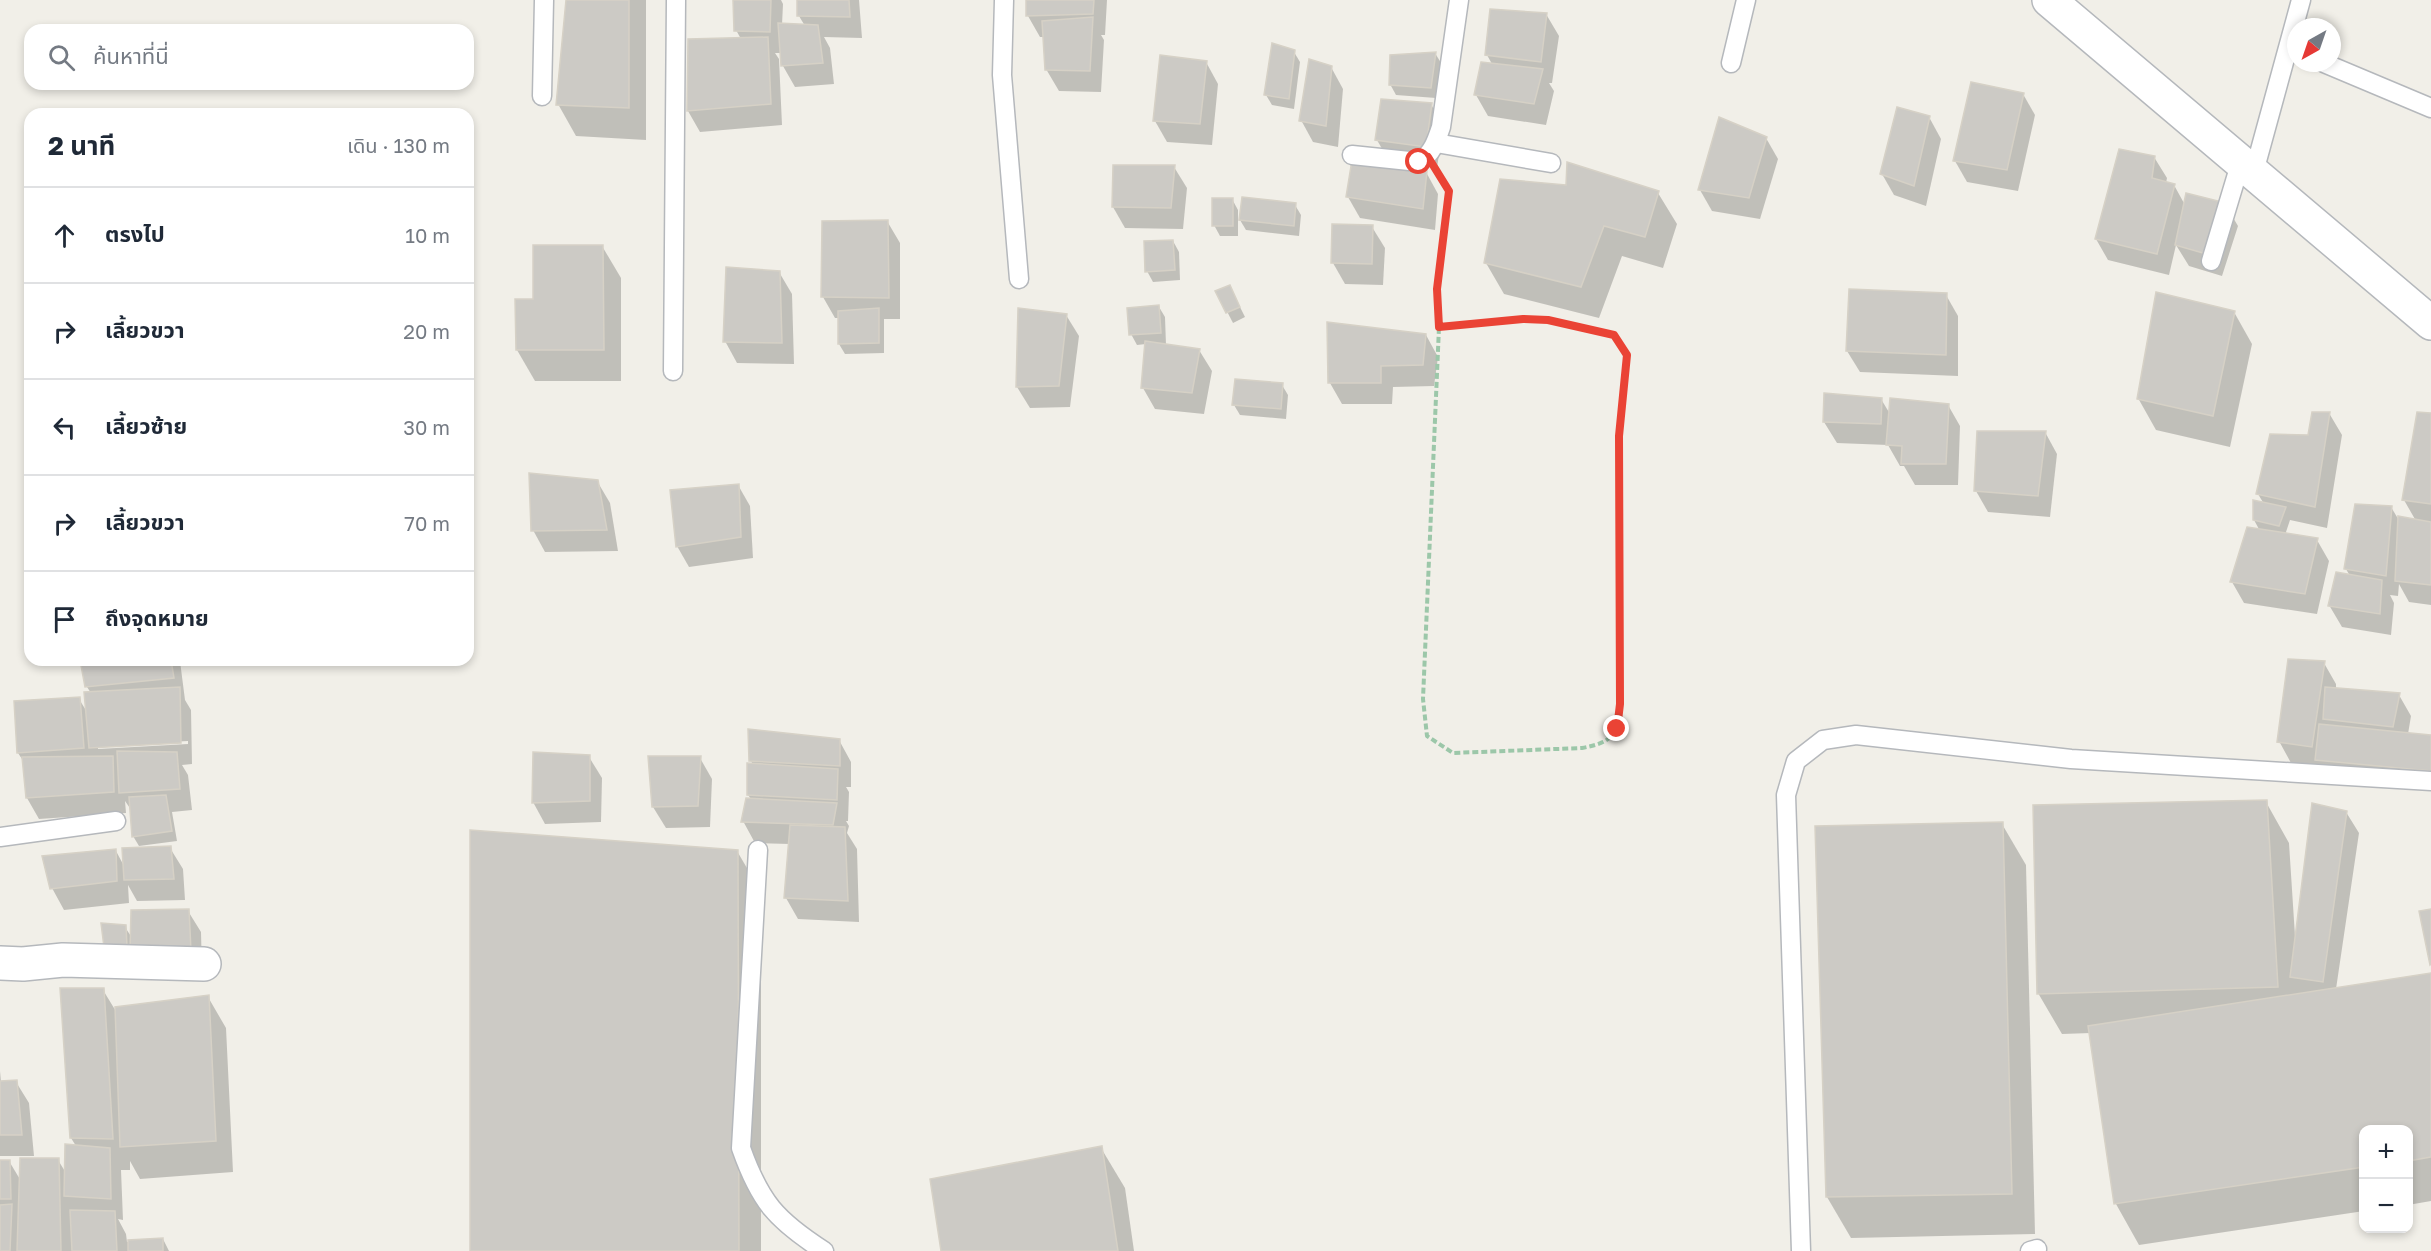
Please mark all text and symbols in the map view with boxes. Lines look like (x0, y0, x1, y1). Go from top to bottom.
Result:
north arrow (2287, 18, 2341, 72)
search box (24, 24, 474, 90)
icon: search (45, 41, 78, 74)
text: ค้นหาที่นี่ (93, 42, 169, 69)
text: 2 นาที (48, 130, 115, 161)
text: เดิน · 130 m (347, 133, 450, 157)
route start (1405, 148, 1431, 174)
icon: ahead (48, 219, 81, 252)
text: ตรงไป (105, 220, 165, 247)
text: 10 m (405, 223, 450, 247)
icon: right (48, 315, 81, 348)
text: เลี้ยวขวา (105, 316, 185, 343)
text: 20 m (403, 319, 450, 343)
icon: left (48, 411, 81, 444)
text: เลี้ยวซ้าย (105, 412, 187, 439)
text: 30 m (403, 415, 450, 439)
icon: right (48, 507, 81, 540)
text: เลี้ยวขวา (105, 508, 185, 535)
text: 70 m (404, 511, 450, 535)
icon: arrive (48, 603, 81, 636)
text: ถึงจุดหมาย (105, 604, 209, 631)
route end (1603, 715, 1629, 741)
map controls (2359, 1125, 2413, 1233)
button: + (2359, 1125, 2413, 1179)
button: − (2359, 1179, 2413, 1233)

